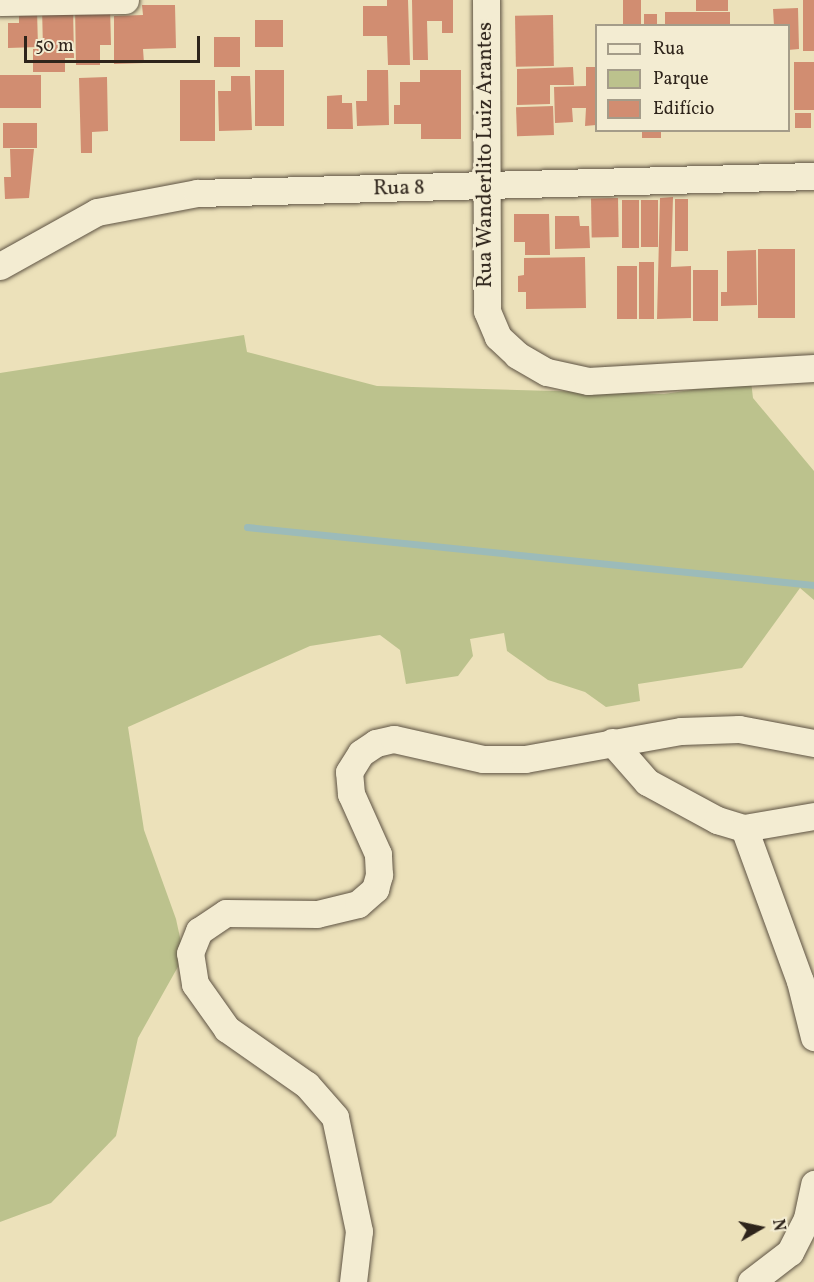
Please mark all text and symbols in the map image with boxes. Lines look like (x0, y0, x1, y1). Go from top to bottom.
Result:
street label: Rua Wanderlito Luiz Arantes (473, 22, 499, 288)
scale bar (27, 24, 202, 62)
legend (595, 24, 790, 132)
text: 50 m (35, 34, 74, 59)
text: Rua (653, 37, 684, 62)
text: Parque (653, 67, 708, 92)
text: Edifício (653, 97, 714, 122)
street label: Rua 8 (373, 176, 425, 202)
north arrow (730, 1198, 790, 1258)
text: N (766, 1218, 790, 1233)

